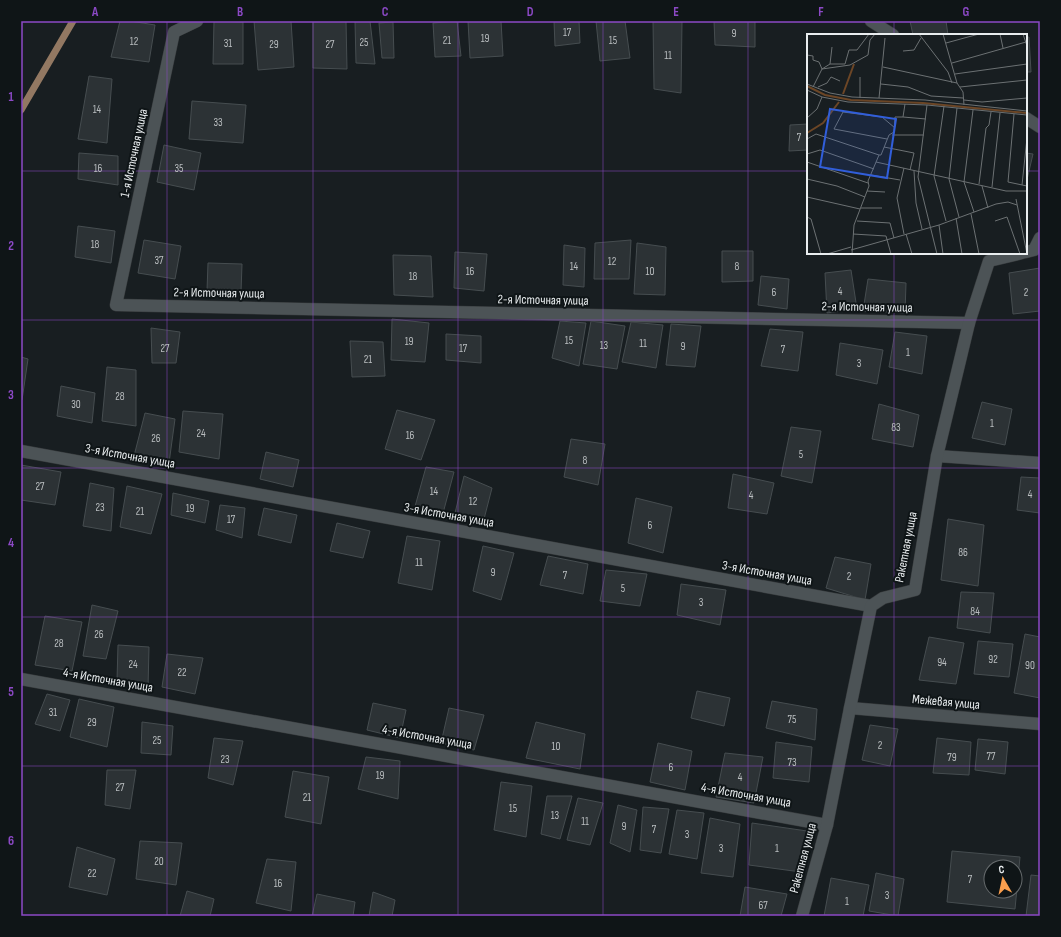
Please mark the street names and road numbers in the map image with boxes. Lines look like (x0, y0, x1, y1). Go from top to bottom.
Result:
street label: 1-я Источная улица (117, 107, 151, 199)
street label: 2-я Источная улица (173, 284, 265, 302)
street label: 2-я Источная улица (497, 291, 589, 309)
street label: 2-я Источная улица (821, 298, 913, 316)
street label: 3-я Источная улица (84, 440, 176, 472)
street label: 3-я Источная улица (403, 499, 495, 531)
street label: Ракетная улица (891, 510, 921, 584)
street label: 3-я Источная улица (721, 557, 813, 589)
street label: 4-я Источная улица (62, 664, 154, 696)
street label: Межевая улица (911, 691, 981, 713)
street label: 4-я Источная улица (381, 721, 473, 753)
street label: 4-я Источная улица (700, 779, 792, 811)
street label: Ракетная улица (786, 821, 820, 895)

